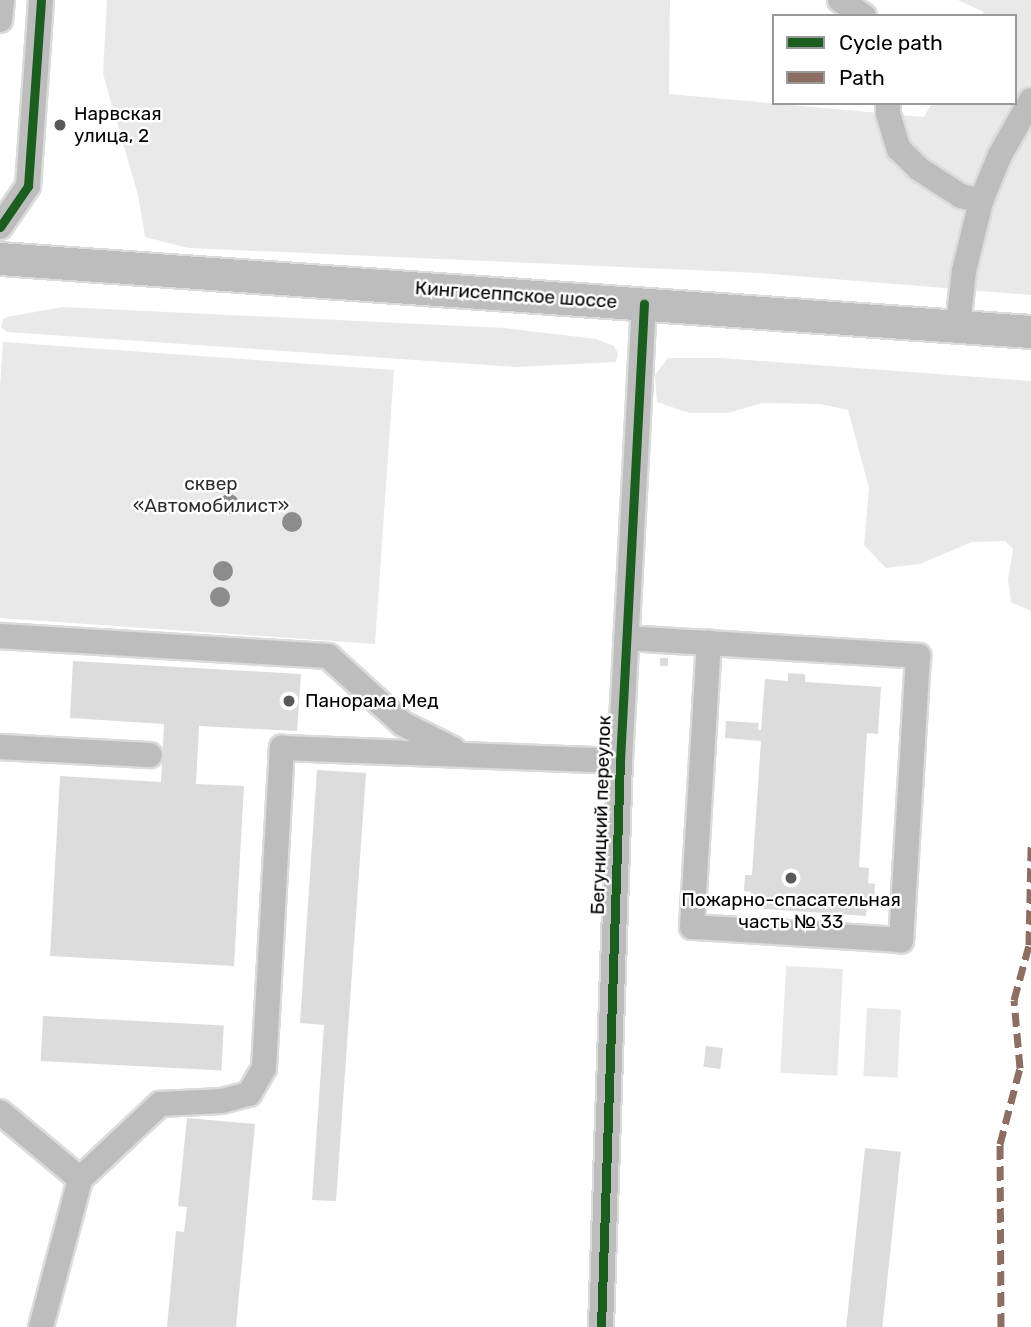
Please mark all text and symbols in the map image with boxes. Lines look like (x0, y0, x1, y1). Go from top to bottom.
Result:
legend (772, 14, 1017, 105)
text: Cycle path (839, 30, 943, 55)
text: Path (839, 65, 885, 90)
place label: Нарвская улица, 2 (74, 103, 162, 147)
marker: Нарвская улица, 2 (52, 117, 68, 133)
street label: Кингисеппское шоссе (414, 277, 618, 313)
park label: сквер «Автомобилист» (133, 473, 289, 517)
place label: Панорама Мед (305, 690, 439, 712)
marker: Панорама Мед (279, 691, 299, 711)
street label: Бегуницкий переулок (586, 715, 616, 915)
marker: Пожарно-спасательная часть № 33 (783, 870, 799, 886)
place label: Пожарно-спасательная часть № 33 (681, 889, 901, 933)

